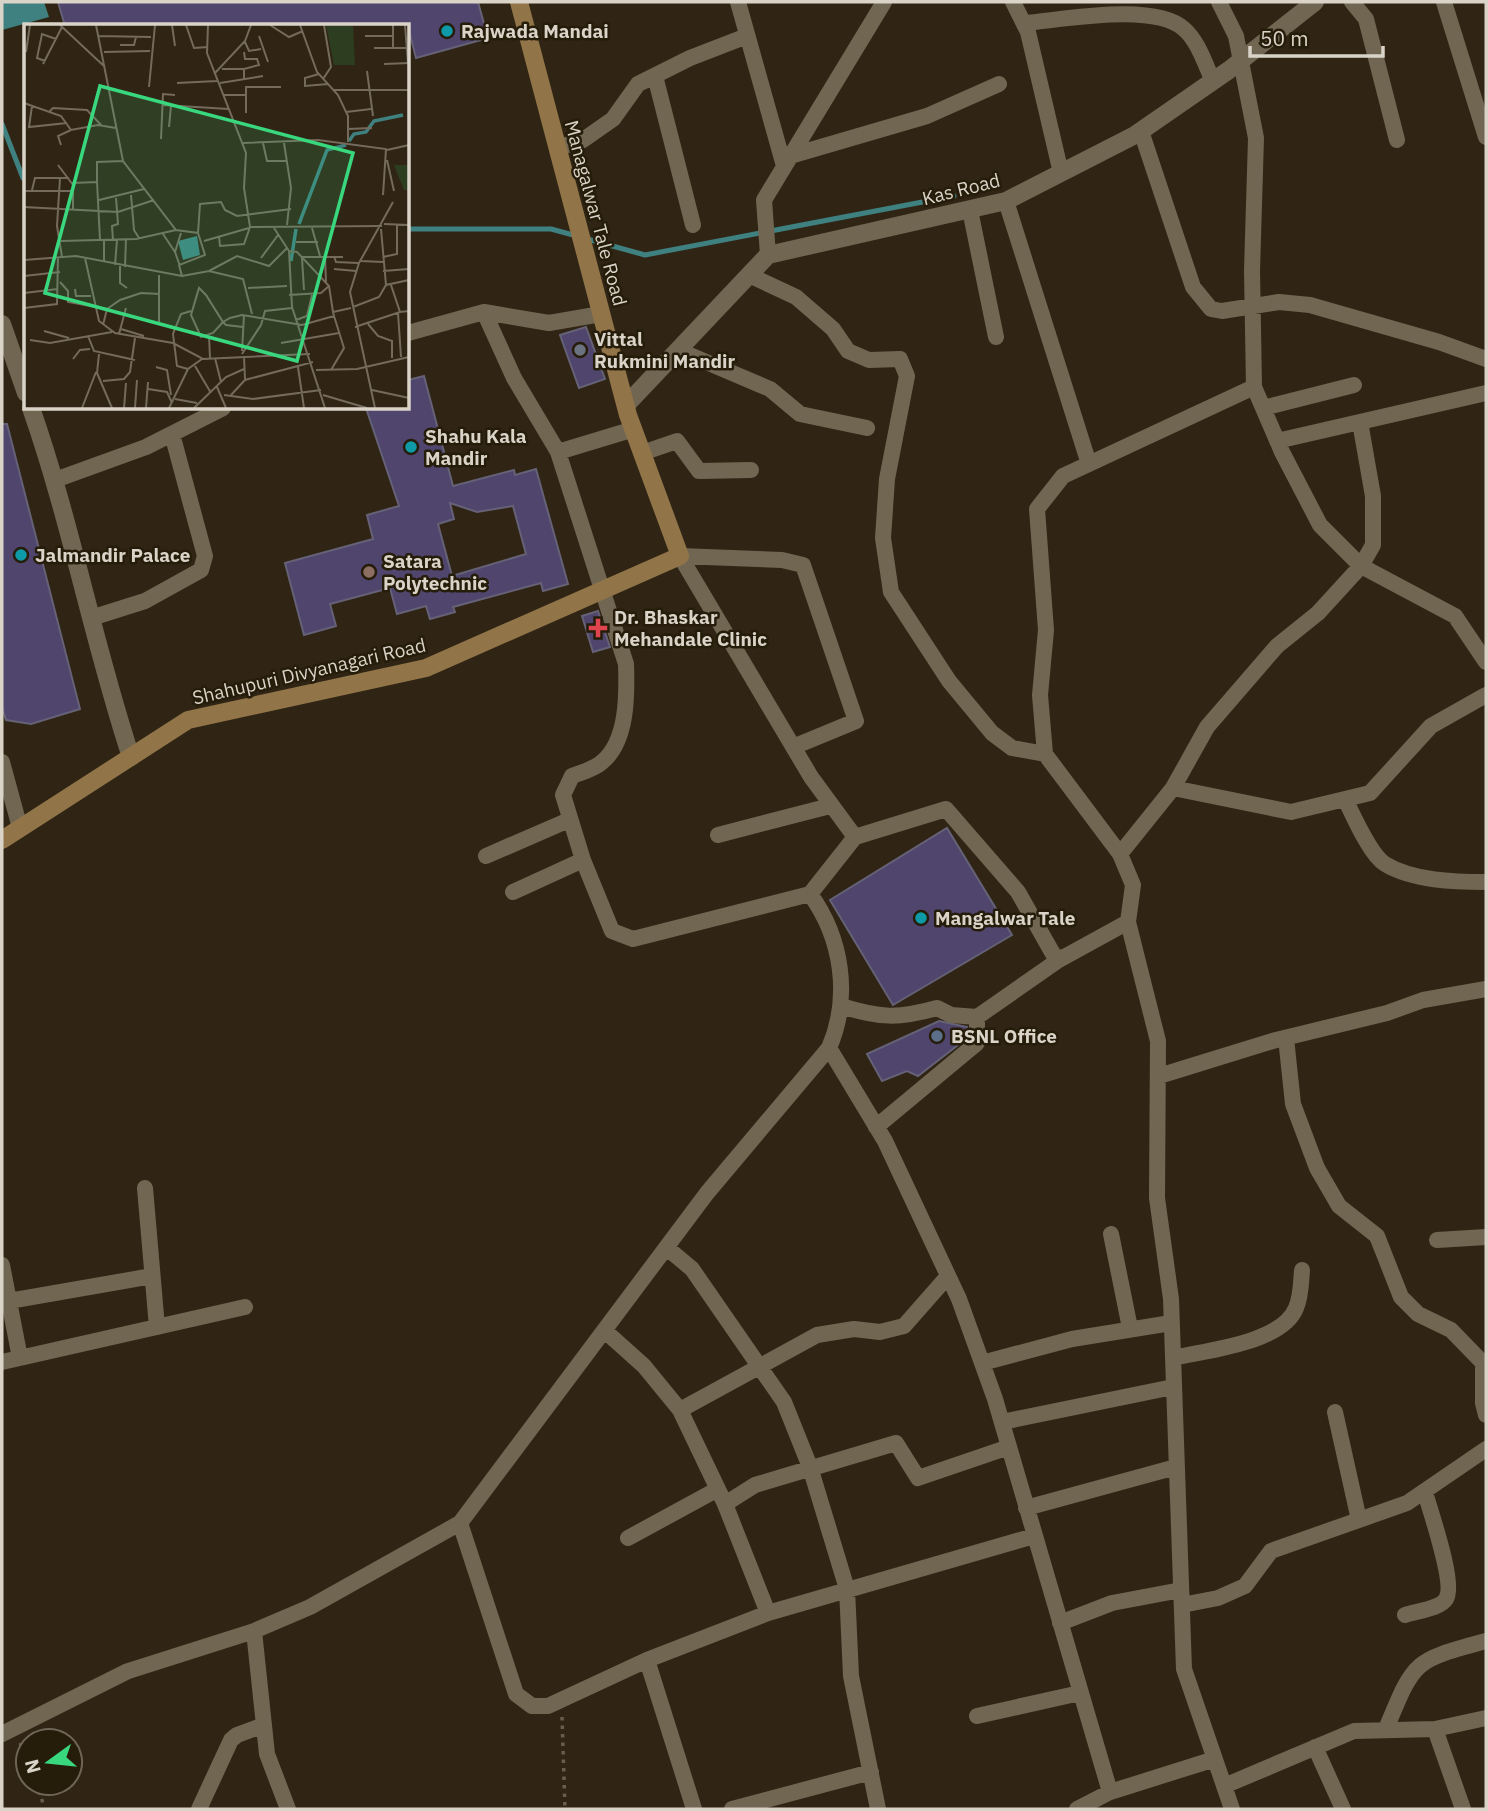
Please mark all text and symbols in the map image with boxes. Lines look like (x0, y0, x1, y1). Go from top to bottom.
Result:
scale bar (1250, 14, 1383, 58)
place label: Rajwada Mandai (461, 19, 609, 43)
marker: Rajwada Mandai (439, 23, 455, 39)
inset map (24, 24, 410, 410)
text: 50 m (1260, 24, 1309, 52)
street label: Managalwar Tale Road (560, 118, 632, 308)
street label: Kas Road (920, 168, 1002, 210)
place label: Vittal Rukmini Mandir (594, 327, 735, 373)
marker: Vittal Rukmini Mandir (572, 342, 588, 358)
place label: Shahu Kala Mandir (425, 424, 527, 470)
marker: Shahu Kala Mandir (403, 439, 419, 455)
place label: Jalmandir Palace (35, 543, 190, 567)
marker: Jalmandir Palace (13, 547, 29, 563)
place label: Satara Polytechnic (383, 549, 487, 595)
marker: Satara Polytechnic (361, 564, 377, 580)
place label: Dr. Bhaskar Mehandale Clinic (614, 605, 767, 651)
marker: Dr. Bhaskar Mehandale Clinic (588, 618, 608, 638)
street label: Shahupuri Divyanagari Road (190, 632, 428, 710)
place label: Mangalwar Tale (935, 906, 1075, 930)
marker: Mangalwar Tale (913, 910, 929, 926)
place label: BSNL Office (951, 1024, 1057, 1048)
marker: BSNL Office (929, 1028, 945, 1044)
north arrow (14, 1727, 84, 1797)
text: N (19, 1757, 46, 1776)

